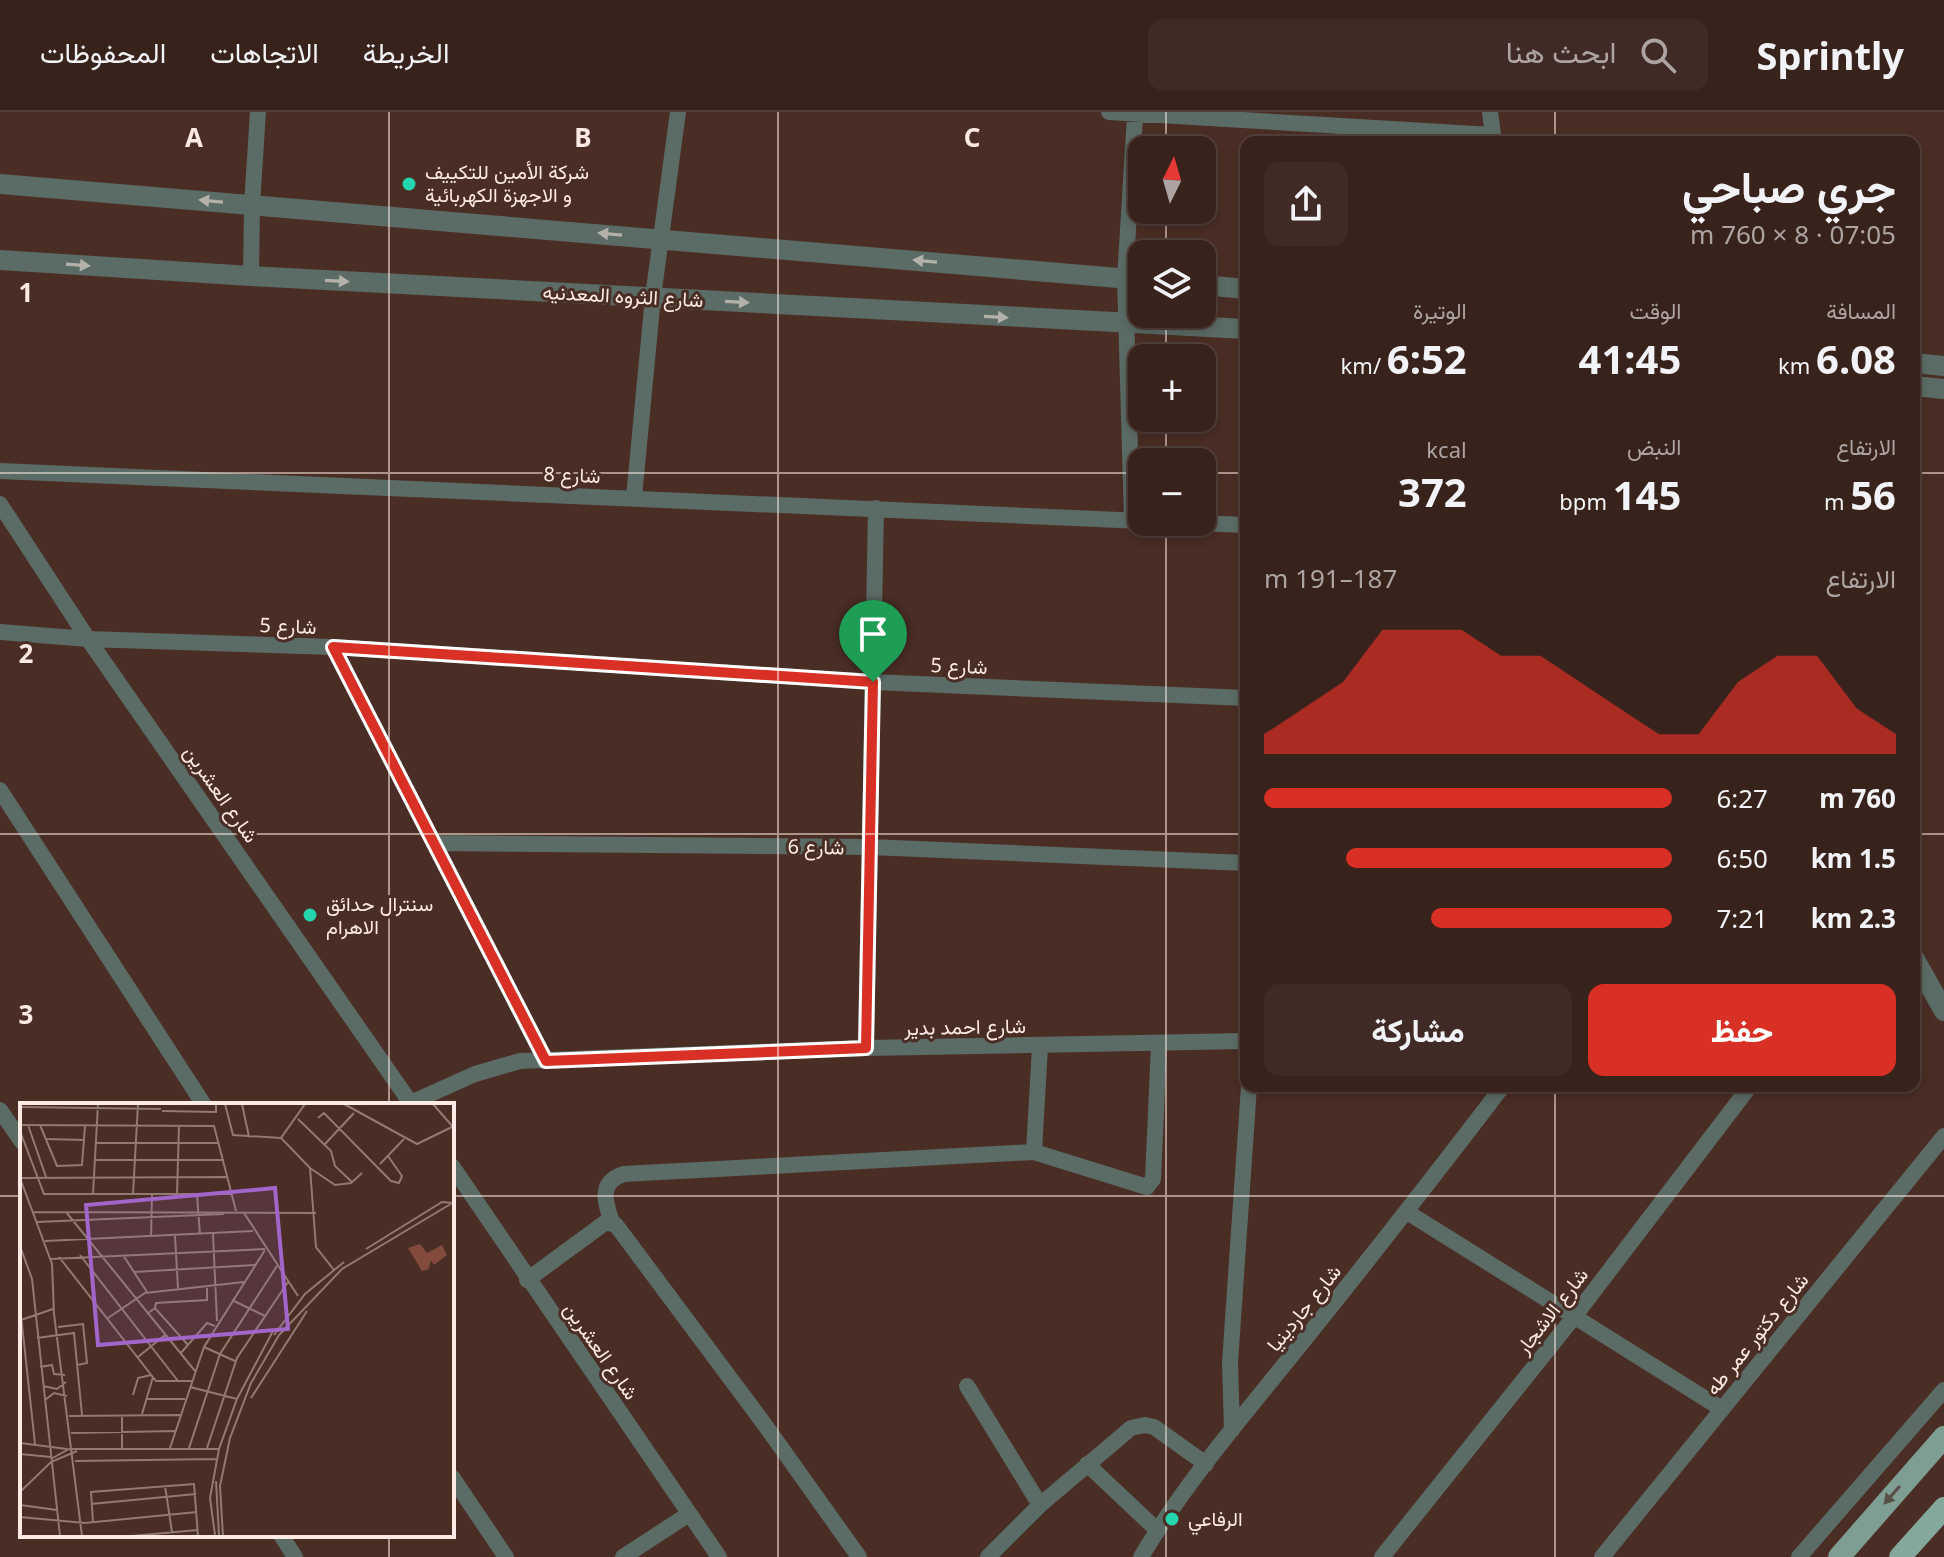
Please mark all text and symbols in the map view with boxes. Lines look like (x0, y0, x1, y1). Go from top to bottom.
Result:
search box (1148, 19, 1708, 91)
text: Sprintly (1756, 29, 1904, 81)
text: ابحث هنا (1506, 31, 1616, 72)
text: المحفوظات (40, 33, 166, 71)
text: الاتجاهات (210, 33, 319, 71)
text: الخريطة (363, 33, 449, 71)
icon: search (1636, 33, 1680, 77)
text: A (185, 119, 203, 155)
text: B (574, 119, 592, 155)
text: C (964, 119, 980, 155)
north arrow (1128, 136, 1216, 224)
map controls (1128, 136, 1216, 536)
text: جري صباحي (1682, 156, 1896, 216)
place label: شركة الأمين للتكييف و الاجهزة الكهربائية (425, 158, 589, 208)
button: share (1264, 162, 1348, 246)
marker: شركة الأمين للتكييف و الاجهزة الكهربائية (400, 175, 418, 193)
one-way arrow (198, 194, 223, 207)
text: 07:05 · 8 × 760 m (1690, 216, 1896, 252)
one-way arrow (597, 227, 622, 240)
button: layers (1128, 240, 1216, 328)
one-way arrow (912, 255, 937, 268)
one-way arrow (66, 259, 91, 272)
text: 1 (19, 274, 33, 310)
one-way arrow (325, 274, 350, 287)
street label: شارع الثروه المعدنيه (542, 278, 704, 314)
text: الوتيرة (1413, 295, 1467, 325)
text: الوقت (1630, 295, 1681, 325)
text: المسافة (1826, 295, 1896, 325)
one-way arrow (725, 296, 750, 309)
one-way arrow (984, 311, 1009, 324)
text: 6:52 (1387, 331, 1467, 386)
text: 41:45 (1579, 331, 1681, 386)
text: 6.08 (1816, 331, 1896, 386)
button: + (1128, 344, 1216, 432)
text: /km (1341, 350, 1387, 380)
text: km (1778, 350, 1816, 380)
text: النبض (1627, 431, 1681, 461)
text: الارتفاع (1836, 431, 1896, 461)
text: kcal (1426, 434, 1467, 464)
button: − (1128, 448, 1216, 536)
street label: شارع 8 (543, 460, 601, 490)
text: 372 (1398, 464, 1467, 519)
text: 145 (1613, 467, 1681, 522)
text: 56 (1850, 467, 1896, 522)
text: bpm (1559, 486, 1613, 516)
text: m (1824, 486, 1850, 516)
text: 187–191 m (1264, 560, 1397, 596)
text: الارتفاع (1825, 560, 1896, 596)
pin (839, 600, 907, 682)
street label: شارع 5 (259, 611, 317, 641)
icon: arrive (851, 612, 895, 656)
text: 2 (19, 635, 34, 671)
street label: شارع 5 (930, 651, 988, 681)
street label: شارع العشرين (177, 740, 265, 848)
text: 6:27 (1716, 780, 1768, 816)
text: 760 m (1819, 780, 1896, 816)
street label: شارع 6 (787, 833, 845, 861)
text: 6:50 (1716, 840, 1768, 876)
text: 1.5 km (1811, 840, 1896, 876)
place label: سنترال حدائق الاهرام (326, 890, 433, 940)
text: 7:21 (1716, 900, 1768, 936)
text: 2.3 km (1811, 900, 1896, 936)
marker: سنترال حدائق الاهرام (301, 906, 319, 924)
button: مشاركة (1264, 984, 1572, 1076)
button: حفظ (1588, 984, 1896, 1076)
text: 3 (19, 996, 33, 1032)
street label: شارع احمد بدير (903, 1012, 1026, 1042)
inset map (20, 1103, 454, 1537)
street label: شارع جاردينيا (1260, 1259, 1348, 1357)
street label: شارع الاشجار (1509, 1262, 1595, 1361)
street label: شارع دكتور عمر طه (1699, 1267, 1815, 1401)
street label: شارع العشرين (557, 1297, 645, 1405)
one-way arrow (1884, 1485, 1901, 1505)
place label: الرفاعي (1188, 1505, 1243, 1536)
marker: الرفاعي (1163, 1510, 1181, 1528)

